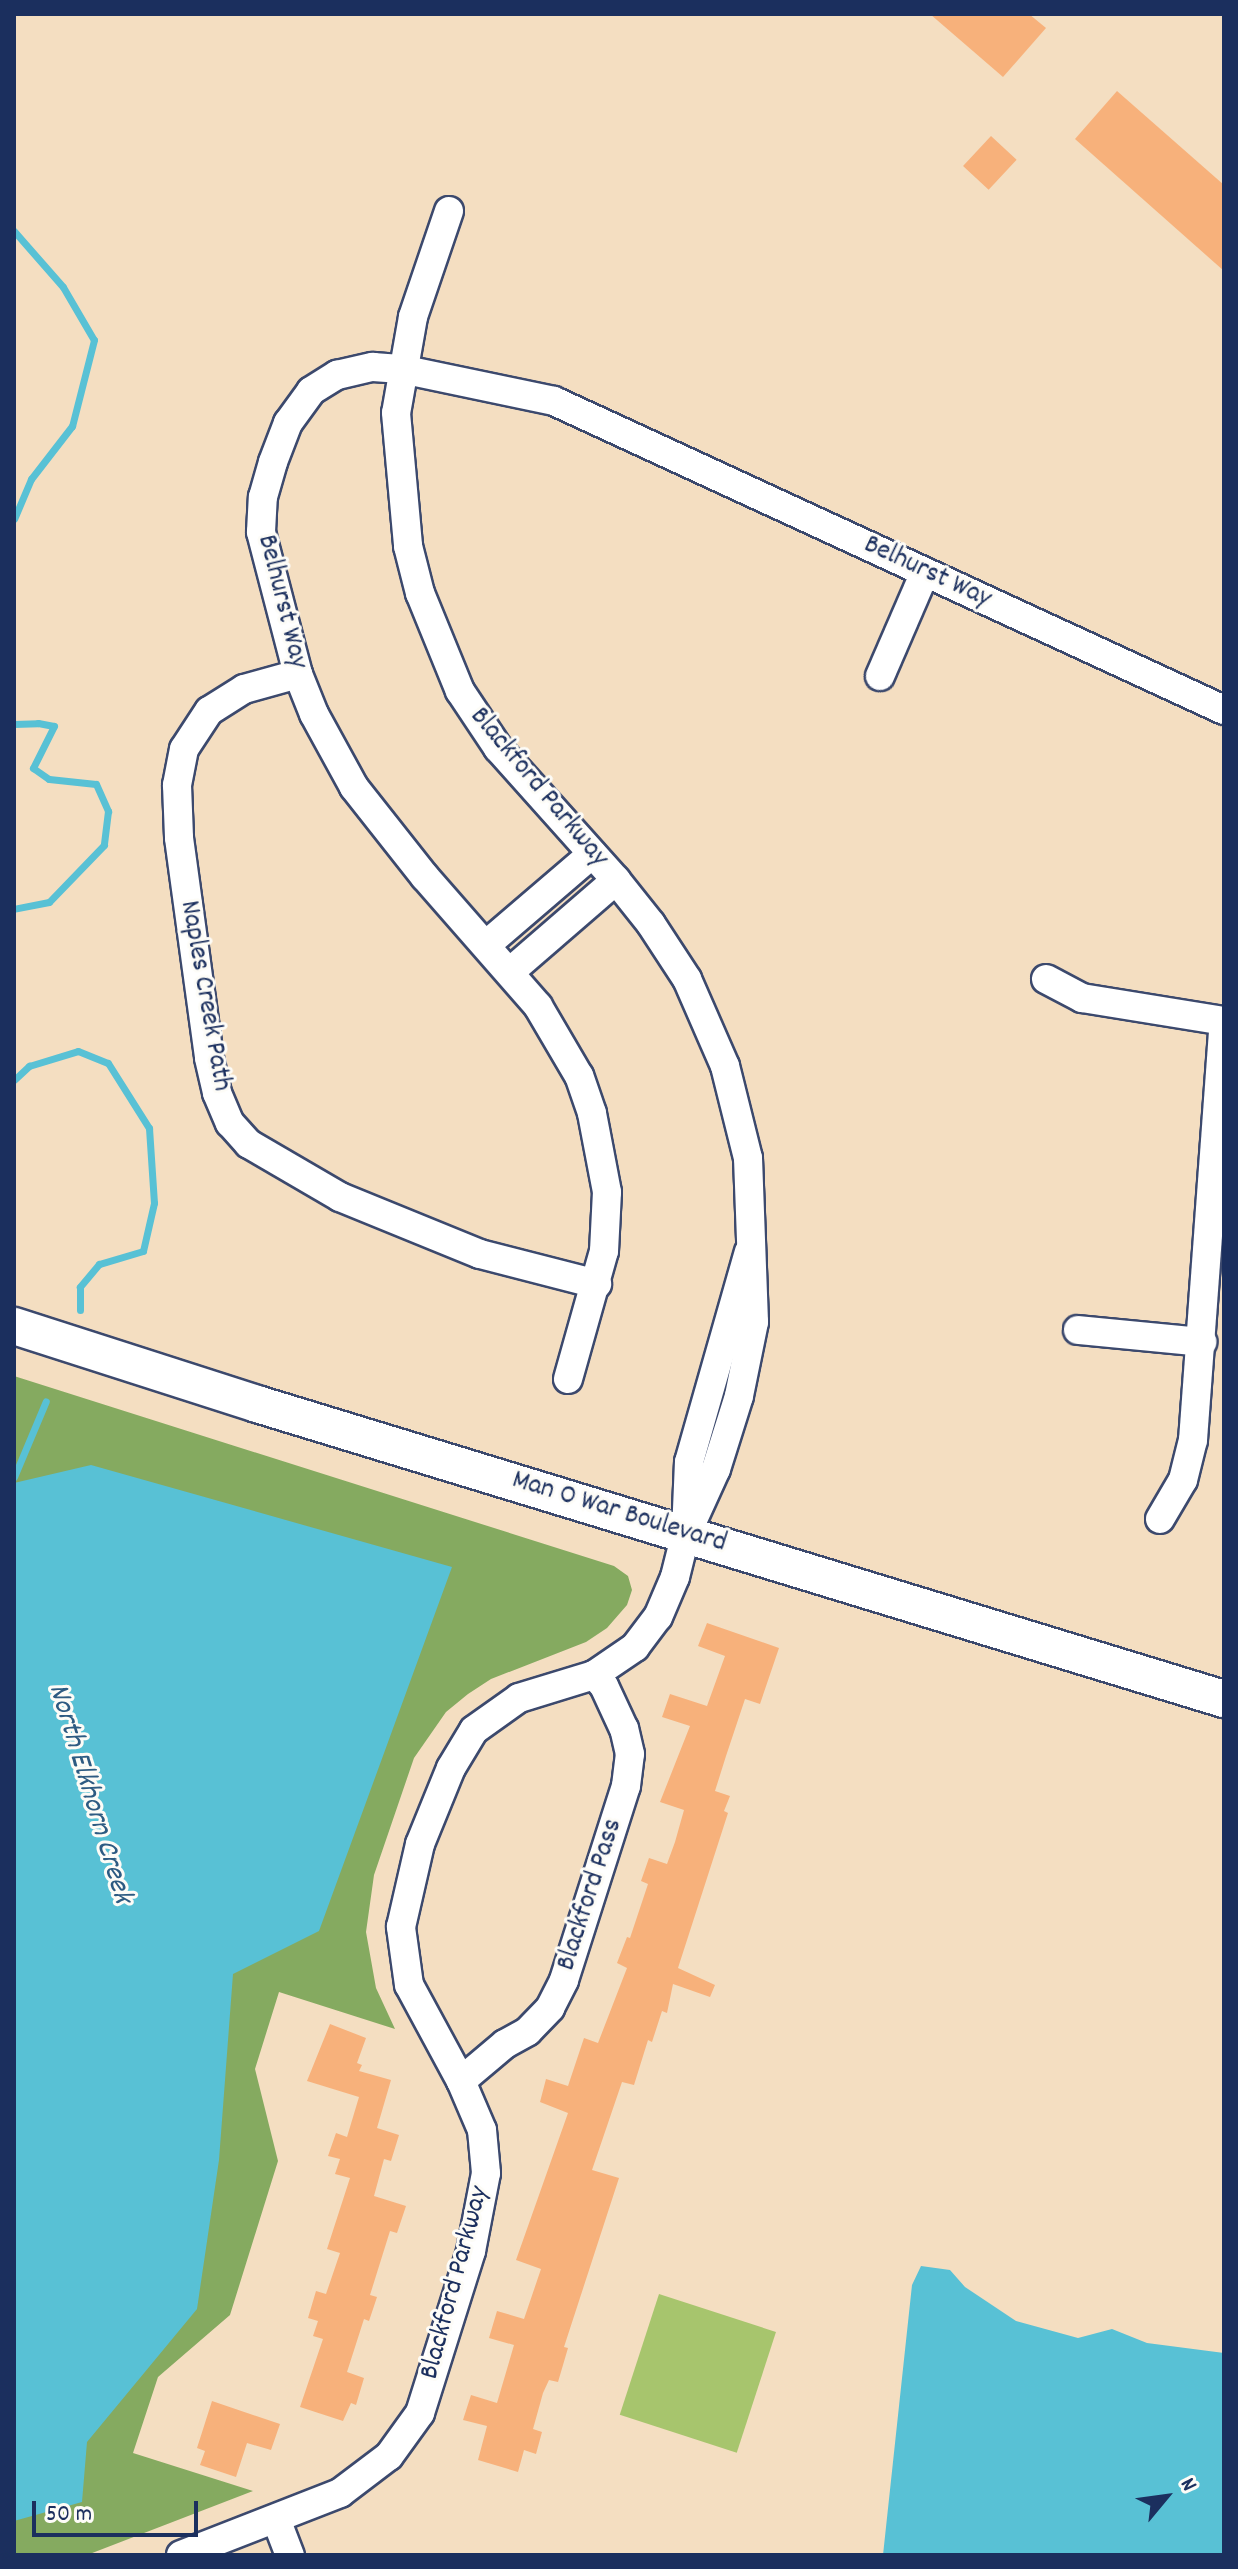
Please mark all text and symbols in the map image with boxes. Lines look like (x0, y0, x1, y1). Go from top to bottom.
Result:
street label: Belhurst Way (858, 529, 996, 617)
street label: Belhurst Way (248, 532, 314, 672)
street label: Blackford Parkway (461, 701, 615, 875)
street label: Naples Creek Path (171, 898, 237, 1094)
street label: Man O War Boulevard (508, 1464, 730, 1562)
water label: North Elkhorn Creek (38, 1680, 138, 1908)
street label: Blackford Pass (551, 1815, 631, 1975)
street label: Blackford Parkway (414, 2183, 498, 2383)
north arrow (1126, 2457, 1206, 2537)
text: N (1171, 2473, 1204, 2497)
scale bar (36, 2485, 202, 2535)
text: 50 m (46, 2498, 92, 2532)

